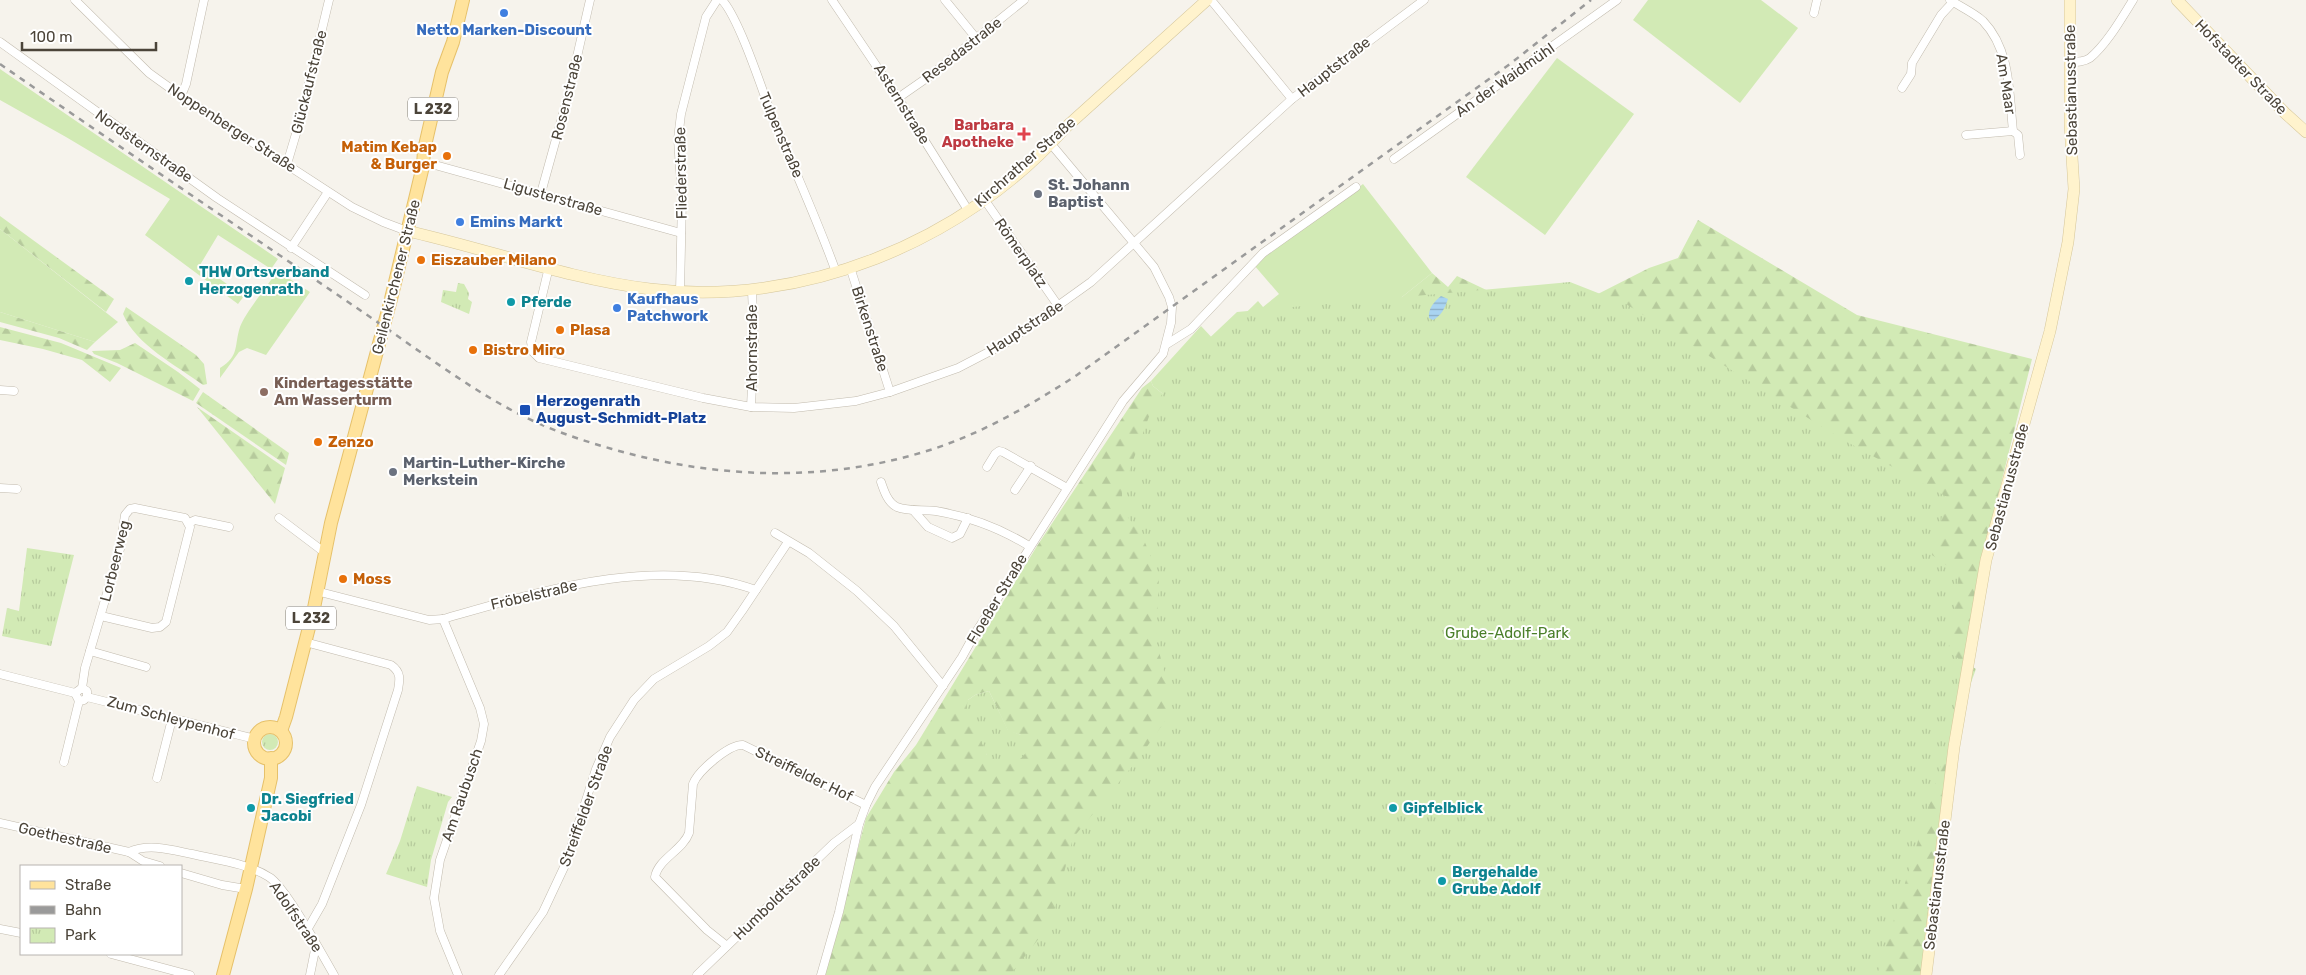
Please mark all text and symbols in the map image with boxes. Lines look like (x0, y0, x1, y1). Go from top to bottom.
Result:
marker: Netto Marken-Discount (498, 7, 510, 19)
street label: Resedastraße (919, 13, 1005, 87)
street label: Hofstadter Straße (2191, 16, 2291, 118)
scale bar (22, 20, 156, 52)
place label: Netto Marken-Discount (416, 21, 592, 39)
street label: Sebastianusstraße (2061, 24, 2081, 156)
text: 100 m (30, 28, 72, 46)
street label: Glückaufstraße (287, 28, 331, 136)
street label: Hauptstraße (1294, 33, 1374, 101)
street label: An der Waidmühl (1452, 39, 1558, 121)
street label: Rosenstraße (548, 52, 586, 142)
street label: Am Maar (1992, 52, 2020, 116)
street label: Asternstraße (870, 60, 934, 148)
street label: Noppenberger Straße (164, 80, 300, 176)
street label: Tulpenstraße (755, 90, 807, 180)
road number: L 232 (408, 98, 458, 120)
street label: Nordsternstraße (92, 106, 196, 186)
street label: Kirchrather Straße (971, 113, 1079, 211)
place label: Barbara Apotheke (942, 116, 1014, 151)
street label: Fliederstraße (671, 127, 691, 219)
marker: Barbara Apotheke (1018, 128, 1030, 140)
place label: Matim Kebap & Burger (341, 138, 437, 173)
marker: Matim Kebap & Burger (441, 150, 453, 162)
street label: Ligusterstraße (501, 174, 605, 220)
place label: St. Johann Baptist (1048, 176, 1130, 211)
marker: St. Johann Baptist (1032, 188, 1044, 200)
street label: Geilenkirchener Straße (368, 198, 424, 356)
place label: Emins Markt (470, 213, 563, 231)
street label: Römerplatz (991, 215, 1052, 291)
marker: Emins Markt (454, 216, 466, 228)
place label: Eiszauber Milano (431, 251, 557, 269)
marker: Eiszauber Milano (415, 254, 427, 266)
place label: THW Ortsverband Herzogenrath (199, 263, 329, 298)
marker: THW Ortsverband Herzogenrath (183, 275, 195, 287)
street label: Birkenstraße (848, 284, 892, 374)
place label: Kaufhaus Patchwork (627, 290, 709, 325)
place label: Pferde (521, 293, 572, 311)
marker: Pferde (505, 296, 517, 308)
street label: Hauptstraße (983, 297, 1067, 359)
marker: Kaufhaus Patchwork (611, 302, 623, 314)
street label: Ahornstraße (743, 304, 761, 392)
place label: Plasa (570, 321, 611, 339)
marker: Plasa (554, 324, 566, 336)
place label: Bistro Miro (483, 341, 565, 359)
marker: Bistro Miro (467, 344, 479, 356)
place label: Kindertagesstätte Am Wasserturm (274, 374, 413, 409)
marker: Kindertagesstätte Am Wasserturm (258, 386, 270, 398)
place label: Herzogenrath August-Schmidt-Platz (536, 392, 706, 427)
marker: Herzogenrath August-Schmidt-Platz (518, 403, 532, 417)
street label: Sebastianusstraße (1981, 422, 2033, 552)
place label: Zenzo (328, 433, 374, 451)
marker: Zenzo (312, 436, 324, 448)
place label: Martin-Luther-Kirche Merkstein (403, 454, 565, 489)
marker: Martin-Luther-Kirche Merkstein (387, 466, 399, 478)
street label: Lorbeerweg (96, 518, 134, 604)
street label: Floeßer Straße (963, 551, 1031, 647)
place label: Moss (353, 570, 391, 588)
marker: Moss (337, 573, 349, 585)
street label: Fröbelstraße (489, 576, 579, 614)
road number: L 232 (286, 606, 336, 630)
park label: Grube-Adolf-Park (1445, 624, 1569, 642)
street label: Zum Schleypenhof (105, 692, 237, 744)
street label: Streiffelder Straße (556, 743, 616, 869)
street label: Streiffelder Hof (752, 743, 856, 806)
street label: Am Raubusch (438, 746, 486, 844)
place label: Dr. Siegfried Jacobi (261, 790, 354, 825)
place label: Gipfelblick (1403, 799, 1483, 817)
marker: Dr. Siegfried Jacobi (245, 802, 257, 814)
marker: Gipfelblick (1387, 802, 1399, 814)
street label: Goethestraße (17, 819, 113, 857)
street label: Sebastianusstraße (1920, 819, 1954, 951)
street label: Humboldtstraße (730, 852, 824, 944)
place label: Bergehalde Grube Adolf (1452, 863, 1541, 898)
legend (20, 865, 182, 955)
marker: Bergehalde Grube Adolf (1436, 875, 1448, 887)
text: Straße (65, 876, 111, 894)
street label: Adolfstraße (266, 878, 326, 956)
text: Bahn (65, 901, 102, 919)
text: Park (65, 926, 96, 944)

